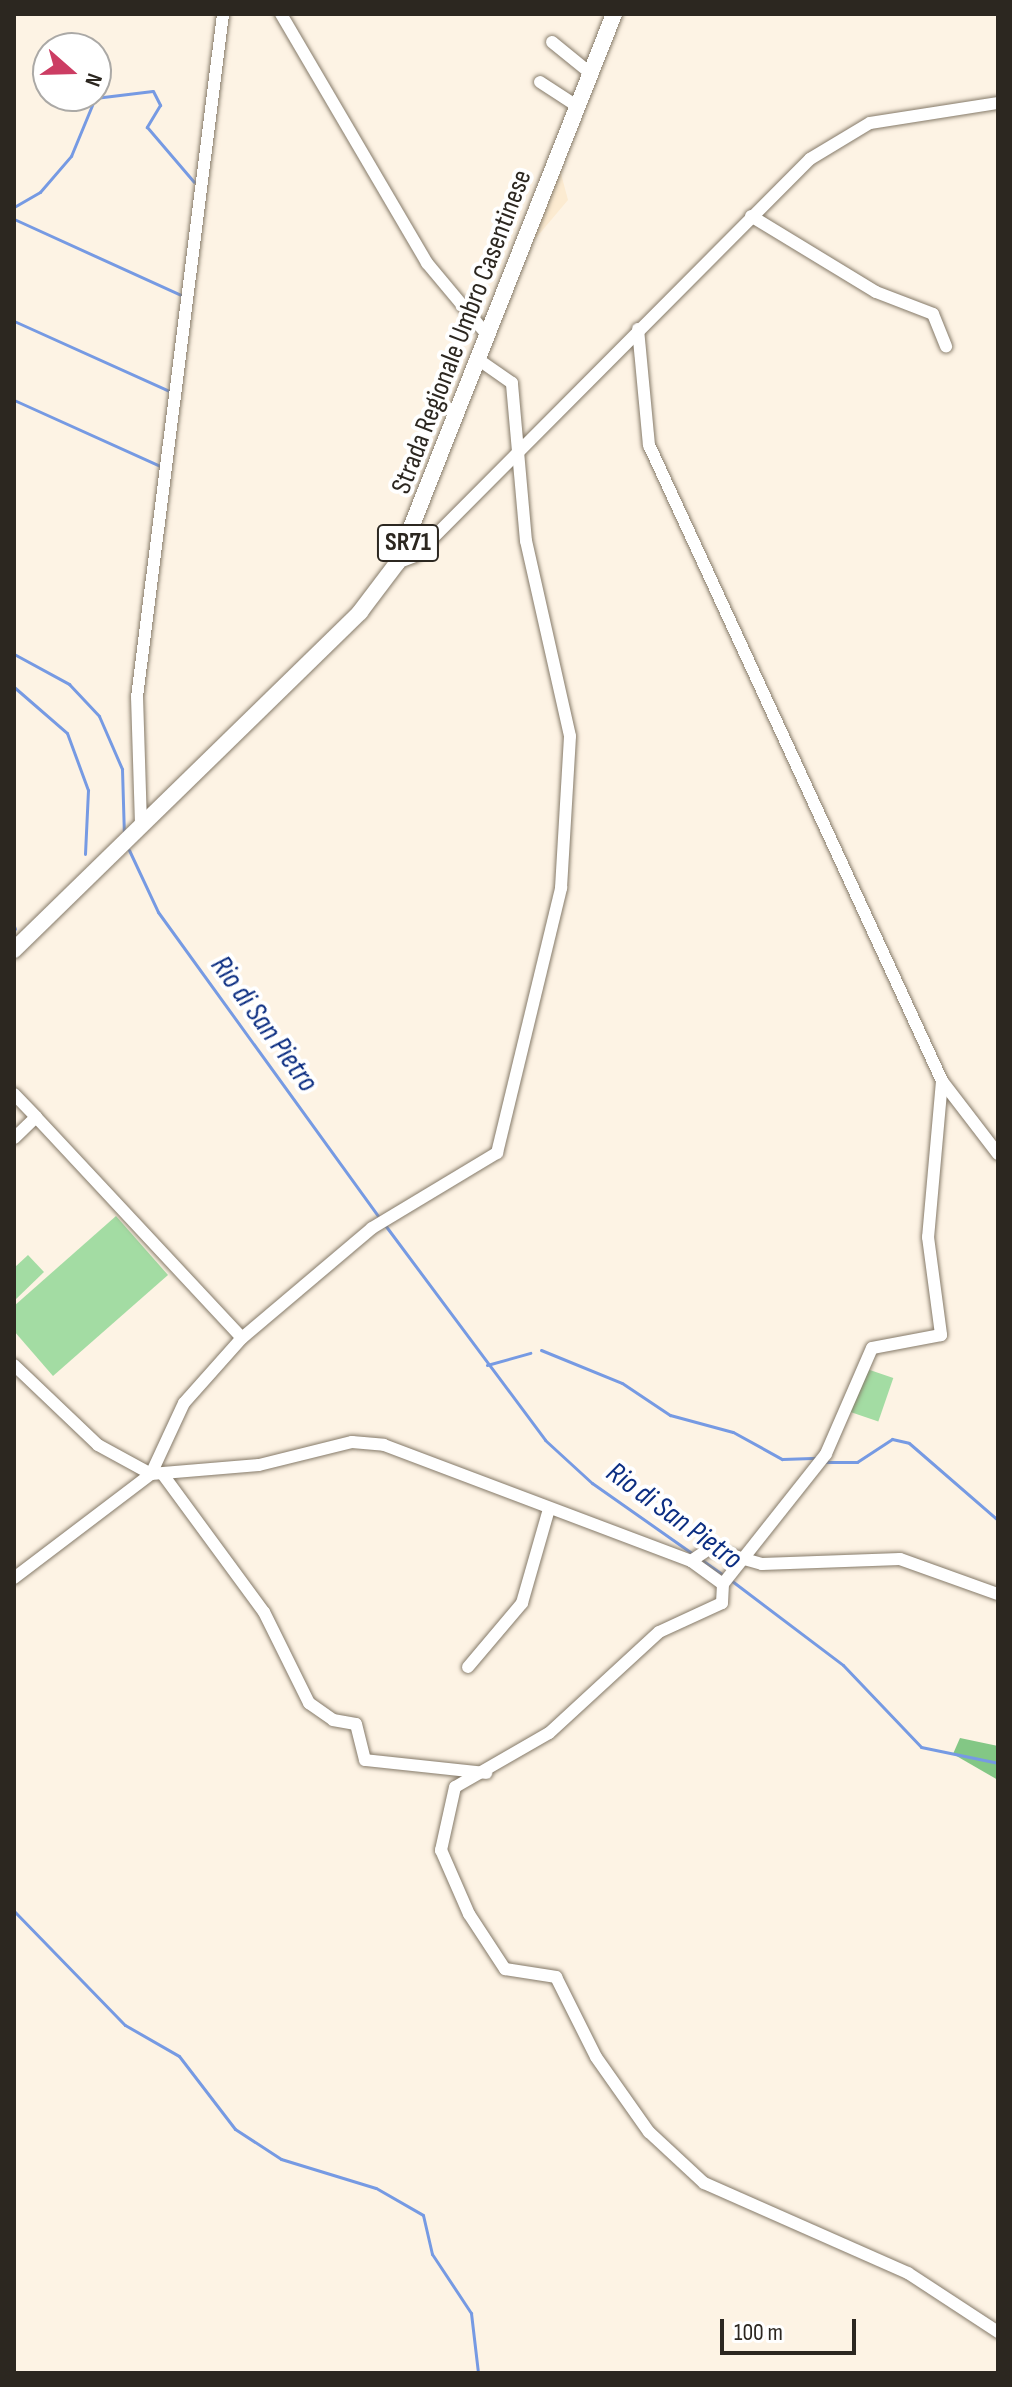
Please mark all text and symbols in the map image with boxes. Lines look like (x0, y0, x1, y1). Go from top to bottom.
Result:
north arrow (32, 32, 112, 112)
text: N (78, 70, 108, 90)
street label: Strada Regionale Umbro Casentinese (385, 165, 539, 499)
road number: SR71 (376, 521, 440, 565)
water label: Rio di San Pietro (203, 949, 325, 1099)
water label: Rio di San Pietro (599, 1455, 749, 1577)
scale bar (724, 2303, 860, 2353)
text: 100 m (734, 2318, 783, 2347)

